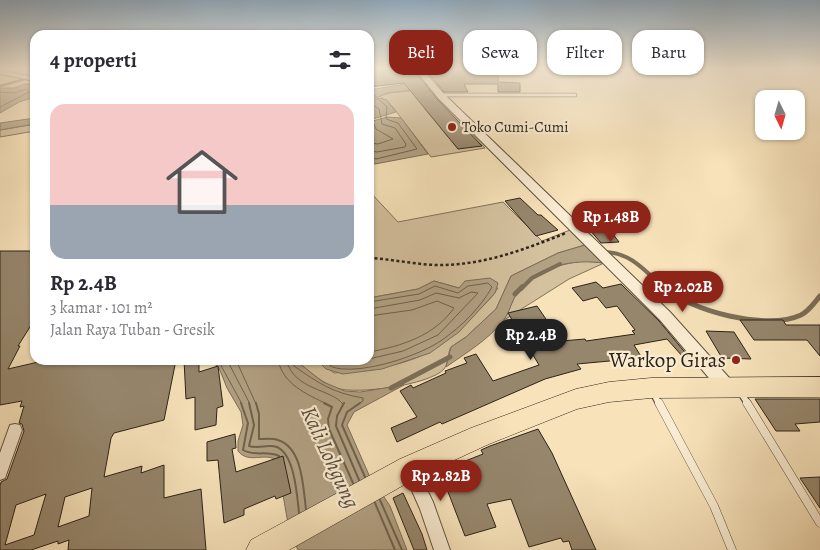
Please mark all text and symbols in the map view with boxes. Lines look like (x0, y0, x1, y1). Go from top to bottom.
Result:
chip: Beli (389, 30, 453, 75)
chip: Sewa (463, 30, 537, 75)
chip: Filter (547, 30, 622, 75)
chip: Baru (632, 30, 704, 75)
text: 4 properti (50, 46, 137, 74)
icon: filters (326, 46, 354, 74)
north arrow (755, 90, 805, 140)
map controls (755, 90, 805, 140)
place label: Toko Cumi-Cumi (462, 117, 569, 137)
marker: Toko Cumi-Cumi (446, 121, 458, 133)
icon: home (157, 137, 247, 227)
pin: Rp 1.48B (559, 200, 663, 243)
text: Rp 1.48B (583, 206, 639, 228)
text: Rp 2.4B (50, 269, 117, 297)
pin: Rp 2.02B (631, 270, 735, 313)
text: Rp 2.02B (653, 276, 713, 298)
text: 3 kamar · 101 m² (50, 297, 153, 319)
pin: Rp 2.4B (485, 318, 577, 361)
text: Jalan Raya Tuban - Gresik (50, 319, 215, 341)
text: Rp 2.4B (506, 324, 557, 346)
place label: Warkop Giras (608, 346, 726, 374)
marker: Warkop Giras (730, 354, 742, 366)
water label: Kali Lohgung (293, 402, 367, 513)
pin: Rp 2.82B (389, 460, 493, 502)
text: Rp 2.82B (412, 465, 470, 487)

